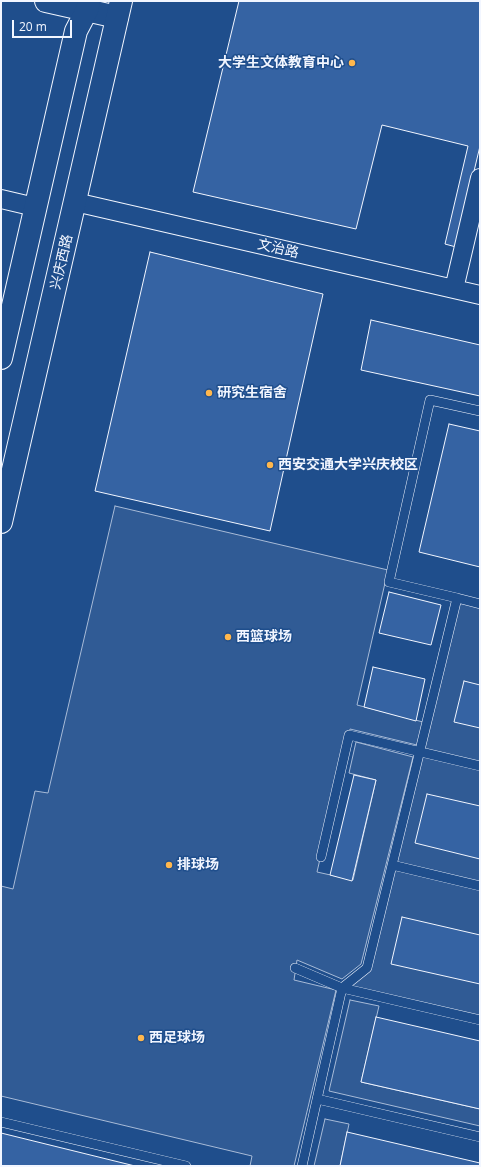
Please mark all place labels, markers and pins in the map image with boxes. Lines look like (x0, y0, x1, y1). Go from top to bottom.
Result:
place label: 大学生文体教育中心 (218, 55, 344, 71)
marker: 大学生文体教育中心 (347, 58, 357, 68)
place label: 研究生宿舍 (217, 385, 287, 401)
marker: 研究生宿舍 (204, 388, 214, 398)
place label: 西安交通大学兴庆校区 (278, 457, 418, 473)
marker: 西安交通大学兴庆校区 (265, 460, 275, 470)
place label: 西篮球场 (236, 629, 292, 645)
marker: 西篮球场 (223, 632, 233, 642)
place label: 排球场 (177, 857, 219, 873)
marker: 排球场 (164, 860, 174, 870)
place label: 西足球场 (149, 1030, 205, 1046)
marker: 西足球场 (136, 1033, 146, 1043)

